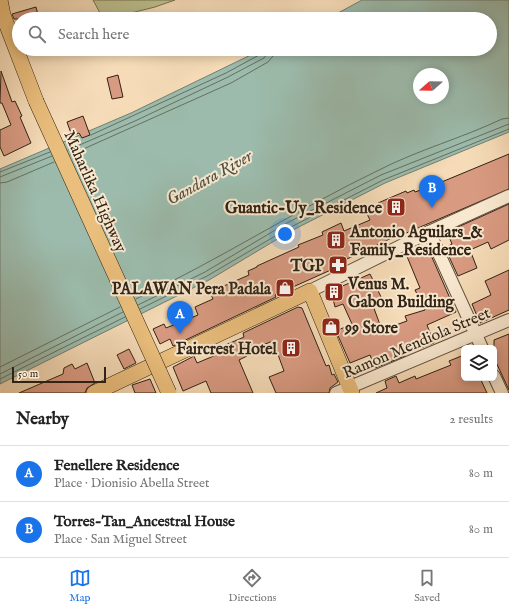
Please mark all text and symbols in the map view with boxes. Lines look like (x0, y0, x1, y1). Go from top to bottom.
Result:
search box (12, 12, 497, 56)
icon: search (26, 23, 48, 45)
text: Search here (58, 25, 129, 44)
north arrow (413, 68, 449, 104)
street label: Maharlika Highway (58, 128, 130, 256)
water label: Gandara River (163, 146, 257, 210)
pin: B (419, 175, 445, 208)
building icon: Guantic-Uy_Residence (385, 196, 407, 218)
place label: Guantic-Uy_Residence (225, 199, 383, 219)
place label: Antonio Aguilars_& Family_Residence (349, 223, 483, 261)
your location (275, 224, 295, 244)
building icon: Antonio Aguilars_& Family_Residence (325, 229, 347, 251)
pharmacy icon: TGP (327, 254, 349, 276)
place label: TGP (289, 257, 325, 277)
place label: Venus M. Gabon Building (347, 275, 456, 313)
shop icon: PALAWAN Pera Padala (274, 277, 296, 299)
place label: PALAWAN Pera Padala (112, 280, 272, 300)
building icon: Venus M. Gabon Building (323, 281, 345, 303)
pin: A (167, 301, 193, 334)
street label: Ramon Mendiola Street (340, 303, 494, 384)
shop icon: 99 Store (320, 316, 342, 338)
place label: 99 Store (344, 319, 399, 339)
building icon: Faircrest Hotel (280, 337, 302, 359)
place label: Faircrest Hotel (176, 340, 278, 360)
map controls (461, 345, 497, 381)
button: layers (461, 345, 497, 381)
scale bar (12, 365, 106, 384)
text: 50 m (18, 367, 38, 381)
text: Nearby (16, 409, 69, 430)
text: 2 results (449, 411, 493, 428)
text: Fenellere Residence (54, 456, 180, 475)
text: A (25, 465, 33, 482)
text: 80 m (469, 465, 493, 482)
text: Place · Dionisio Abella Street (54, 475, 209, 492)
text: Torres-Tan_Ancestral House (54, 512, 235, 531)
text: B (25, 521, 33, 538)
text: 80 m (469, 521, 493, 538)
text: Place · San Miguel Street (54, 531, 187, 548)
tab: Map (69, 567, 91, 605)
tab: Directions (229, 567, 276, 605)
tab: Saved (414, 567, 440, 605)

